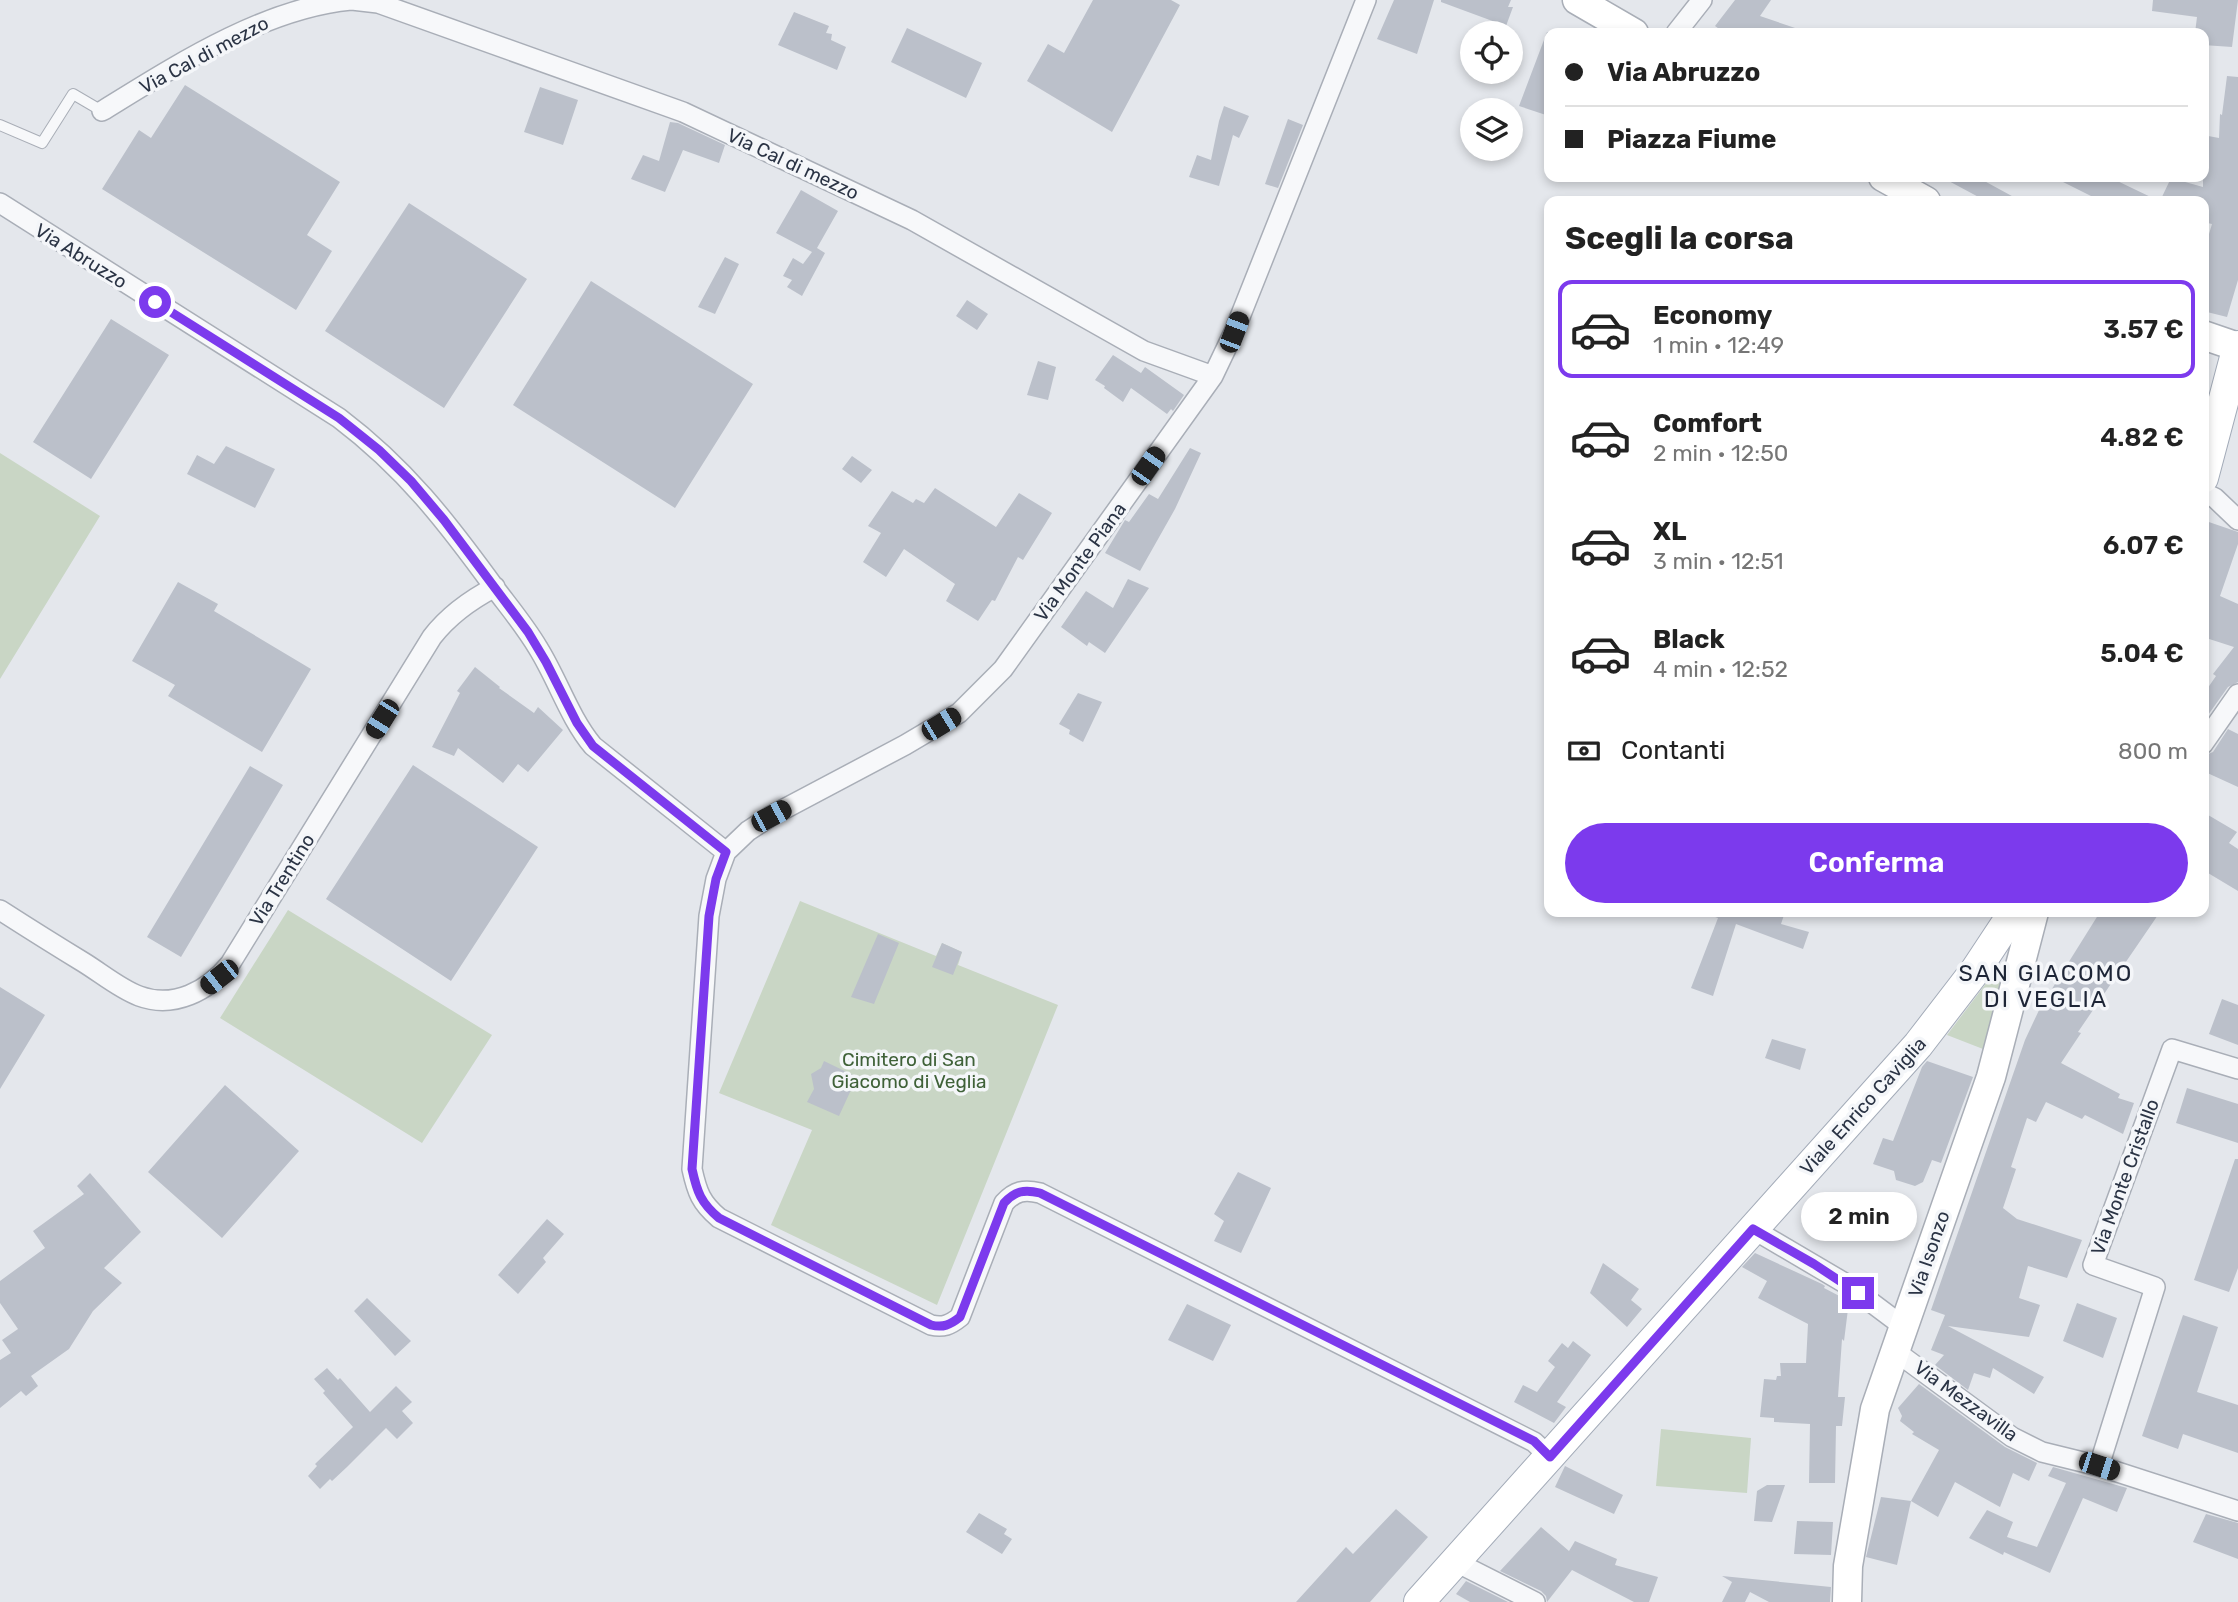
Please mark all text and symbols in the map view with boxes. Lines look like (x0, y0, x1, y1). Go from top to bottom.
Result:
street label: Via Cal di mezzo (136, 11, 272, 99)
map controls (1460, 21, 1523, 161)
button: locate (1460, 21, 1523, 84)
text: Via Abruzzo (1607, 57, 1760, 88)
button: layers (1460, 98, 1523, 161)
street label: Via Cal di mezzo (723, 123, 863, 205)
text: Piazza Fiume (1607, 124, 1776, 155)
street label: Via Abruzzo (31, 219, 131, 293)
text: Scegli la corsa (1565, 219, 1794, 257)
route start (139, 286, 171, 318)
icon: car (1569, 298, 1632, 361)
text: Economy (1653, 300, 1772, 331)
car (1217, 309, 1252, 355)
text: 3.57 € (2103, 314, 2184, 345)
text: 1 min · 12:49 (1653, 331, 1784, 359)
icon: car (1569, 406, 1632, 469)
text: Comfort (1653, 408, 1762, 439)
text: 4.82 € (2100, 422, 2184, 453)
text: 2 min · 12:50 (1653, 439, 1788, 467)
car (1128, 443, 1169, 489)
street label: Via Monte Piana (1029, 498, 1131, 626)
icon: car (1569, 514, 1632, 577)
text: XL (1653, 516, 1686, 547)
text: 6.07 € (2103, 530, 2184, 561)
text: 3 min · 12:51 (1653, 547, 1784, 575)
icon: car (1569, 622, 1632, 685)
text: Black (1653, 624, 1725, 655)
text: 5.04 € (2100, 638, 2184, 669)
text: 4 min · 12:52 (1653, 655, 1788, 683)
car (362, 696, 403, 742)
car (918, 704, 965, 744)
icon: cash (1565, 732, 1603, 770)
text: Contanti (1621, 735, 1725, 766)
text: 800 m (2118, 737, 2188, 765)
car (748, 797, 795, 835)
button: Conferma (1565, 823, 2188, 903)
street label: Via Trentino (245, 830, 319, 930)
car (196, 956, 243, 998)
district label: SAN GIACOMO DI VEGLIA (1959, 959, 2133, 1013)
street label: Viale Enrico Caviglia (1795, 1032, 1931, 1180)
park label: Cimitero di San Giacomo di Veglia (831, 1048, 987, 1093)
street label: Via Monte Cristallo (2086, 1096, 2164, 1258)
callout: 2 min (1800, 1192, 1916, 1240)
text: 2 min (1828, 1202, 1890, 1230)
street label: Via Isonzo (1903, 1208, 1955, 1300)
route end (1842, 1277, 1874, 1309)
street label: Via Mezzavilla (1910, 1356, 2022, 1446)
car (2076, 1450, 2123, 1482)

